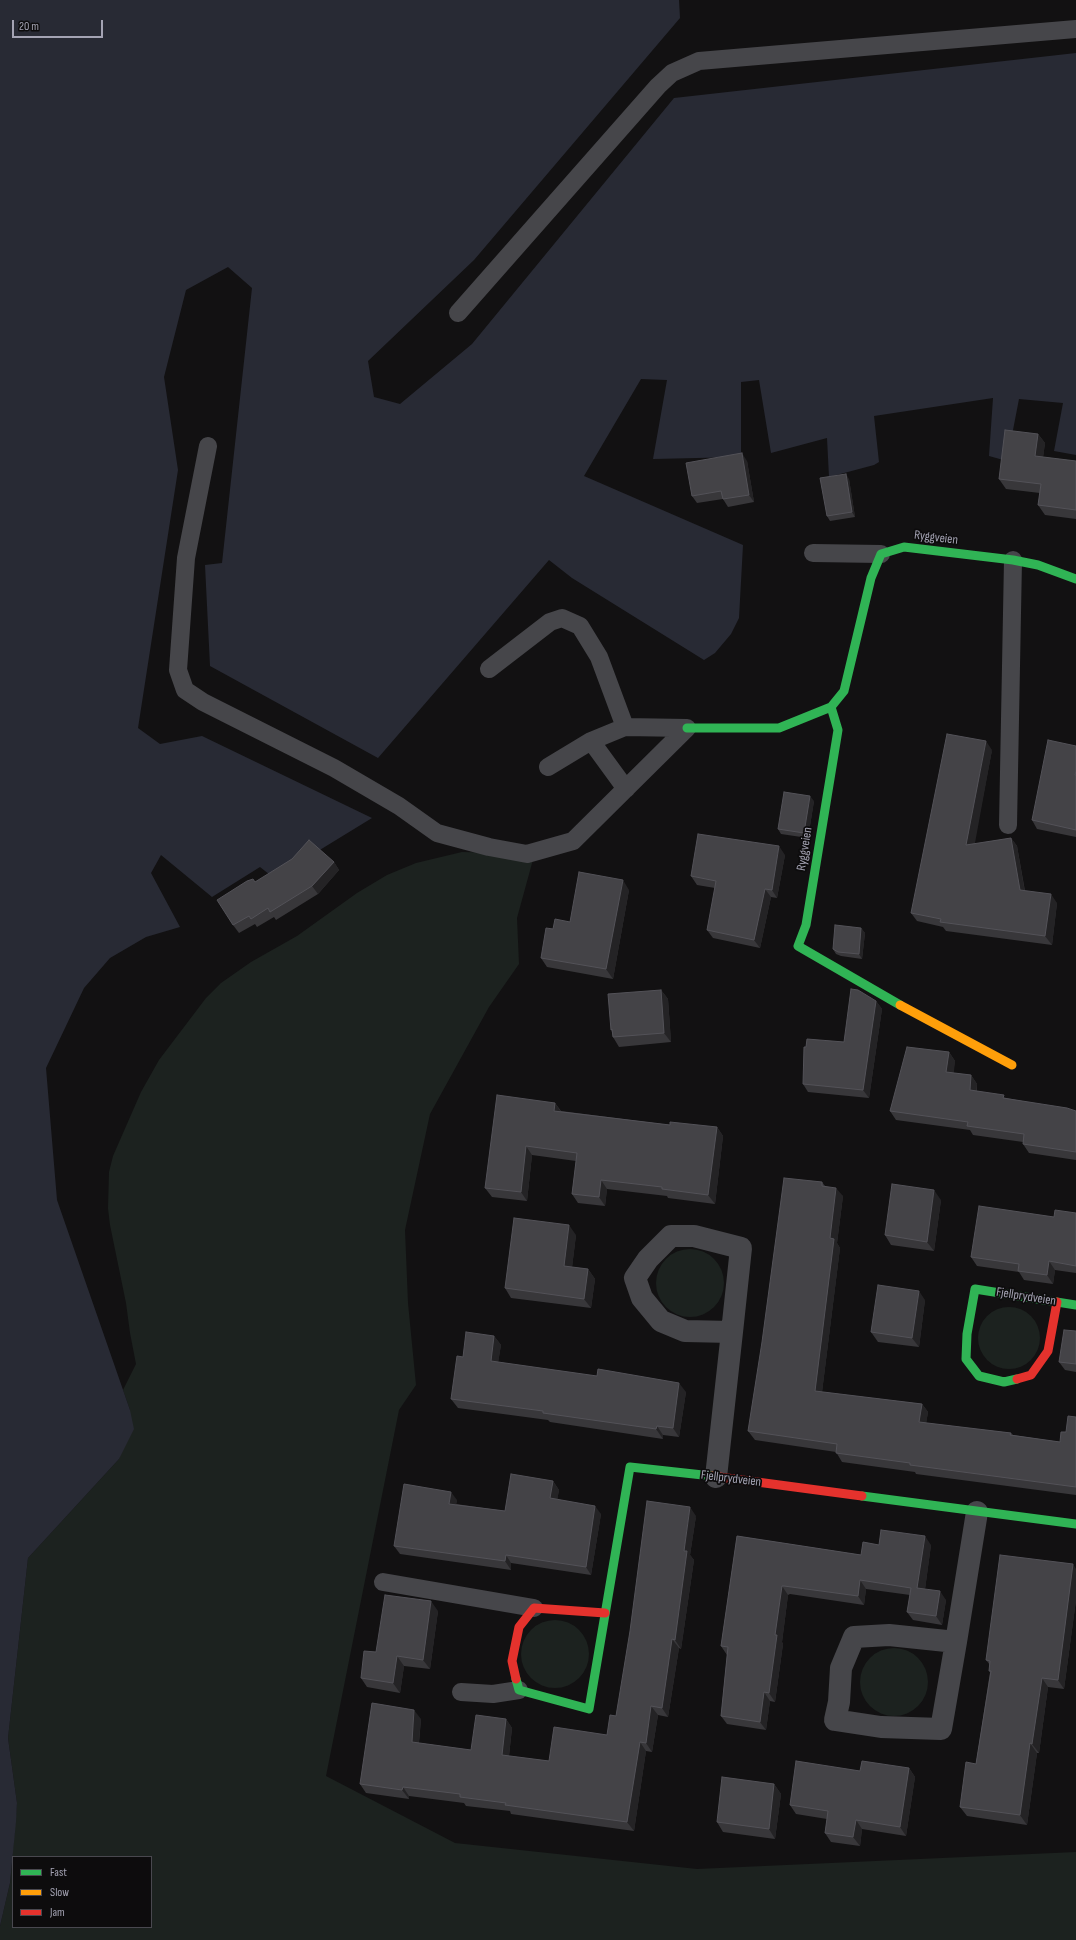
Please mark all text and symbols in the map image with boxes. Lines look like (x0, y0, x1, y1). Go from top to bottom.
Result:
scale bar (14, 12, 105, 38)
text: 20 m (19, 19, 39, 34)
street label: Ryggveien (913, 528, 959, 548)
street label: Ryggveien (794, 826, 816, 872)
street label: Fjellprydveien (995, 1285, 1057, 1309)
street label: Fjellprydveien (700, 1468, 762, 1490)
legend (12, 1856, 152, 1928)
text: Fast (50, 1865, 67, 1880)
text: Slow (50, 1885, 69, 1900)
text: Jam (50, 1905, 65, 1920)

